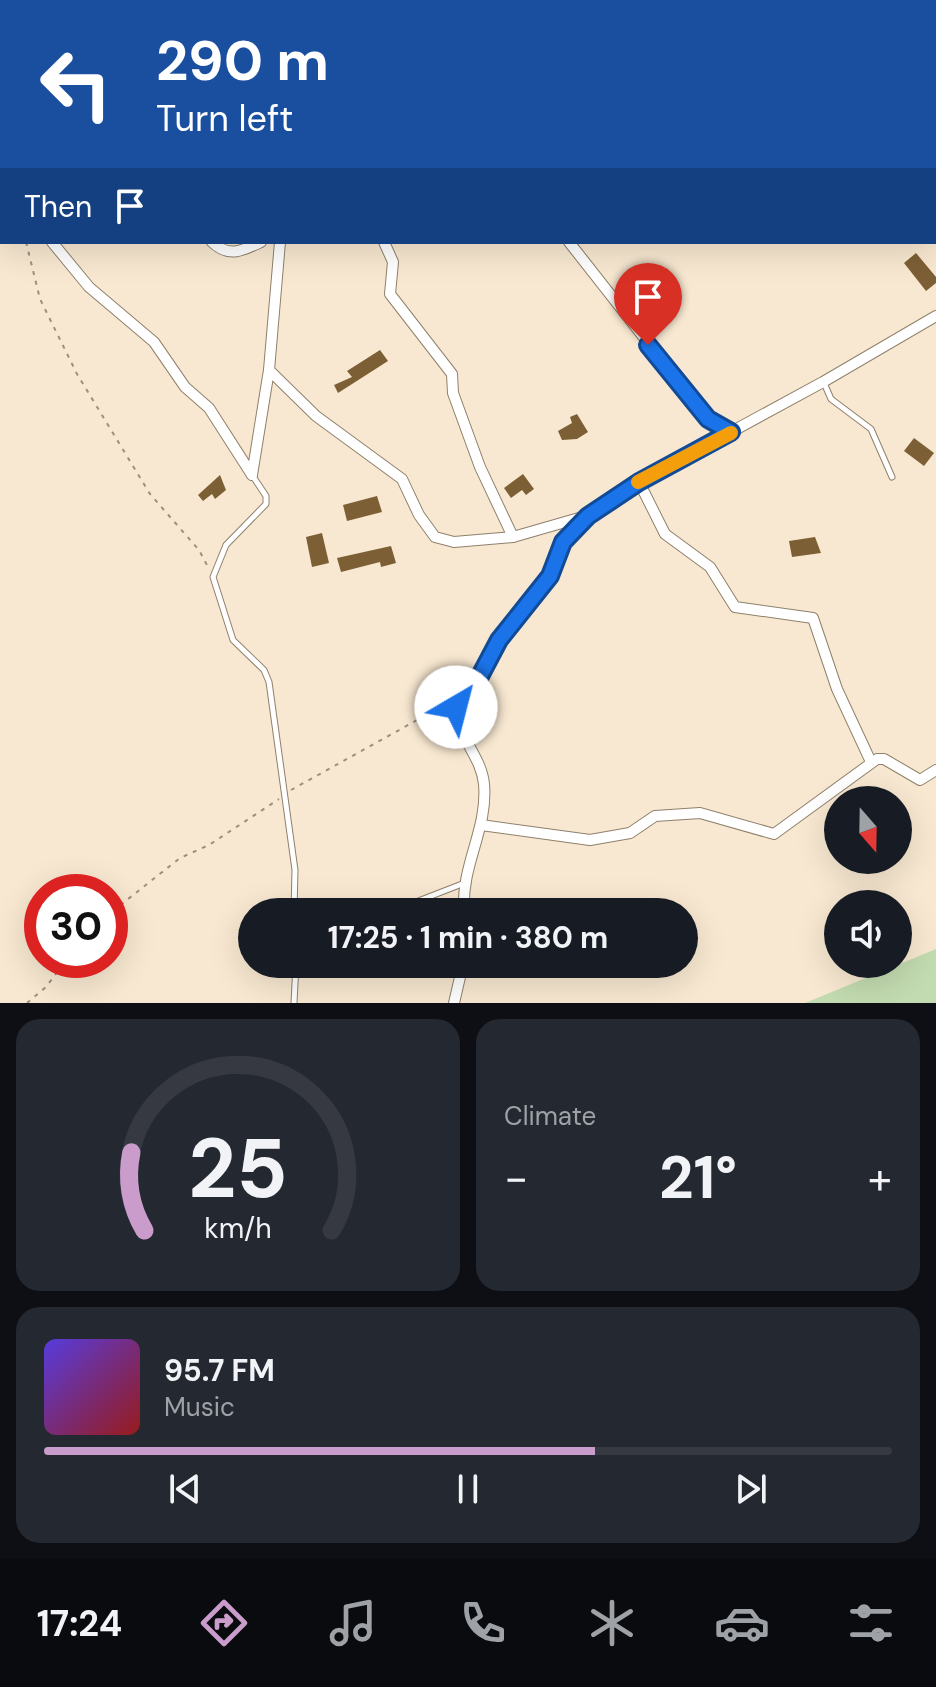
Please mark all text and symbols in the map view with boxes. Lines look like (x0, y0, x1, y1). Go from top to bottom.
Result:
text: 290 m (156, 24, 329, 97)
icon: left (24, 32, 128, 136)
text: Turn left (156, 95, 293, 142)
icon: arrive (108, 184, 152, 228)
text: Then (24, 187, 92, 226)
pin (614, 263, 682, 345)
icon: arrive (626, 275, 670, 319)
position arrow (414, 665, 498, 749)
north arrow (824, 786, 912, 874)
map controls (824, 786, 912, 978)
speed limit sign: 30 (24, 874, 128, 978)
button: sound (824, 890, 912, 978)
text: 17:25 · 1 min · 380 m (328, 918, 608, 957)
text: Climate (504, 1099, 596, 1133)
text: 25 (188, 1114, 288, 1223)
text: 21° (659, 1138, 737, 1217)
text: − (504, 1149, 528, 1207)
text: + (868, 1149, 892, 1207)
text: km/h (204, 1210, 272, 1247)
text: 95.7 FM (164, 1351, 275, 1390)
text: Music (164, 1390, 235, 1424)
icon: previous (163, 1467, 207, 1511)
icon: pause (446, 1467, 490, 1511)
icon: next (729, 1467, 773, 1511)
icon: directions (196, 1595, 252, 1651)
icon: music (325, 1595, 381, 1651)
icon: phone (455, 1595, 511, 1651)
icon: climate (584, 1595, 640, 1651)
icon: car (714, 1595, 770, 1651)
icon: filters (843, 1595, 899, 1651)
text: 17:24 (37, 1600, 122, 1647)

